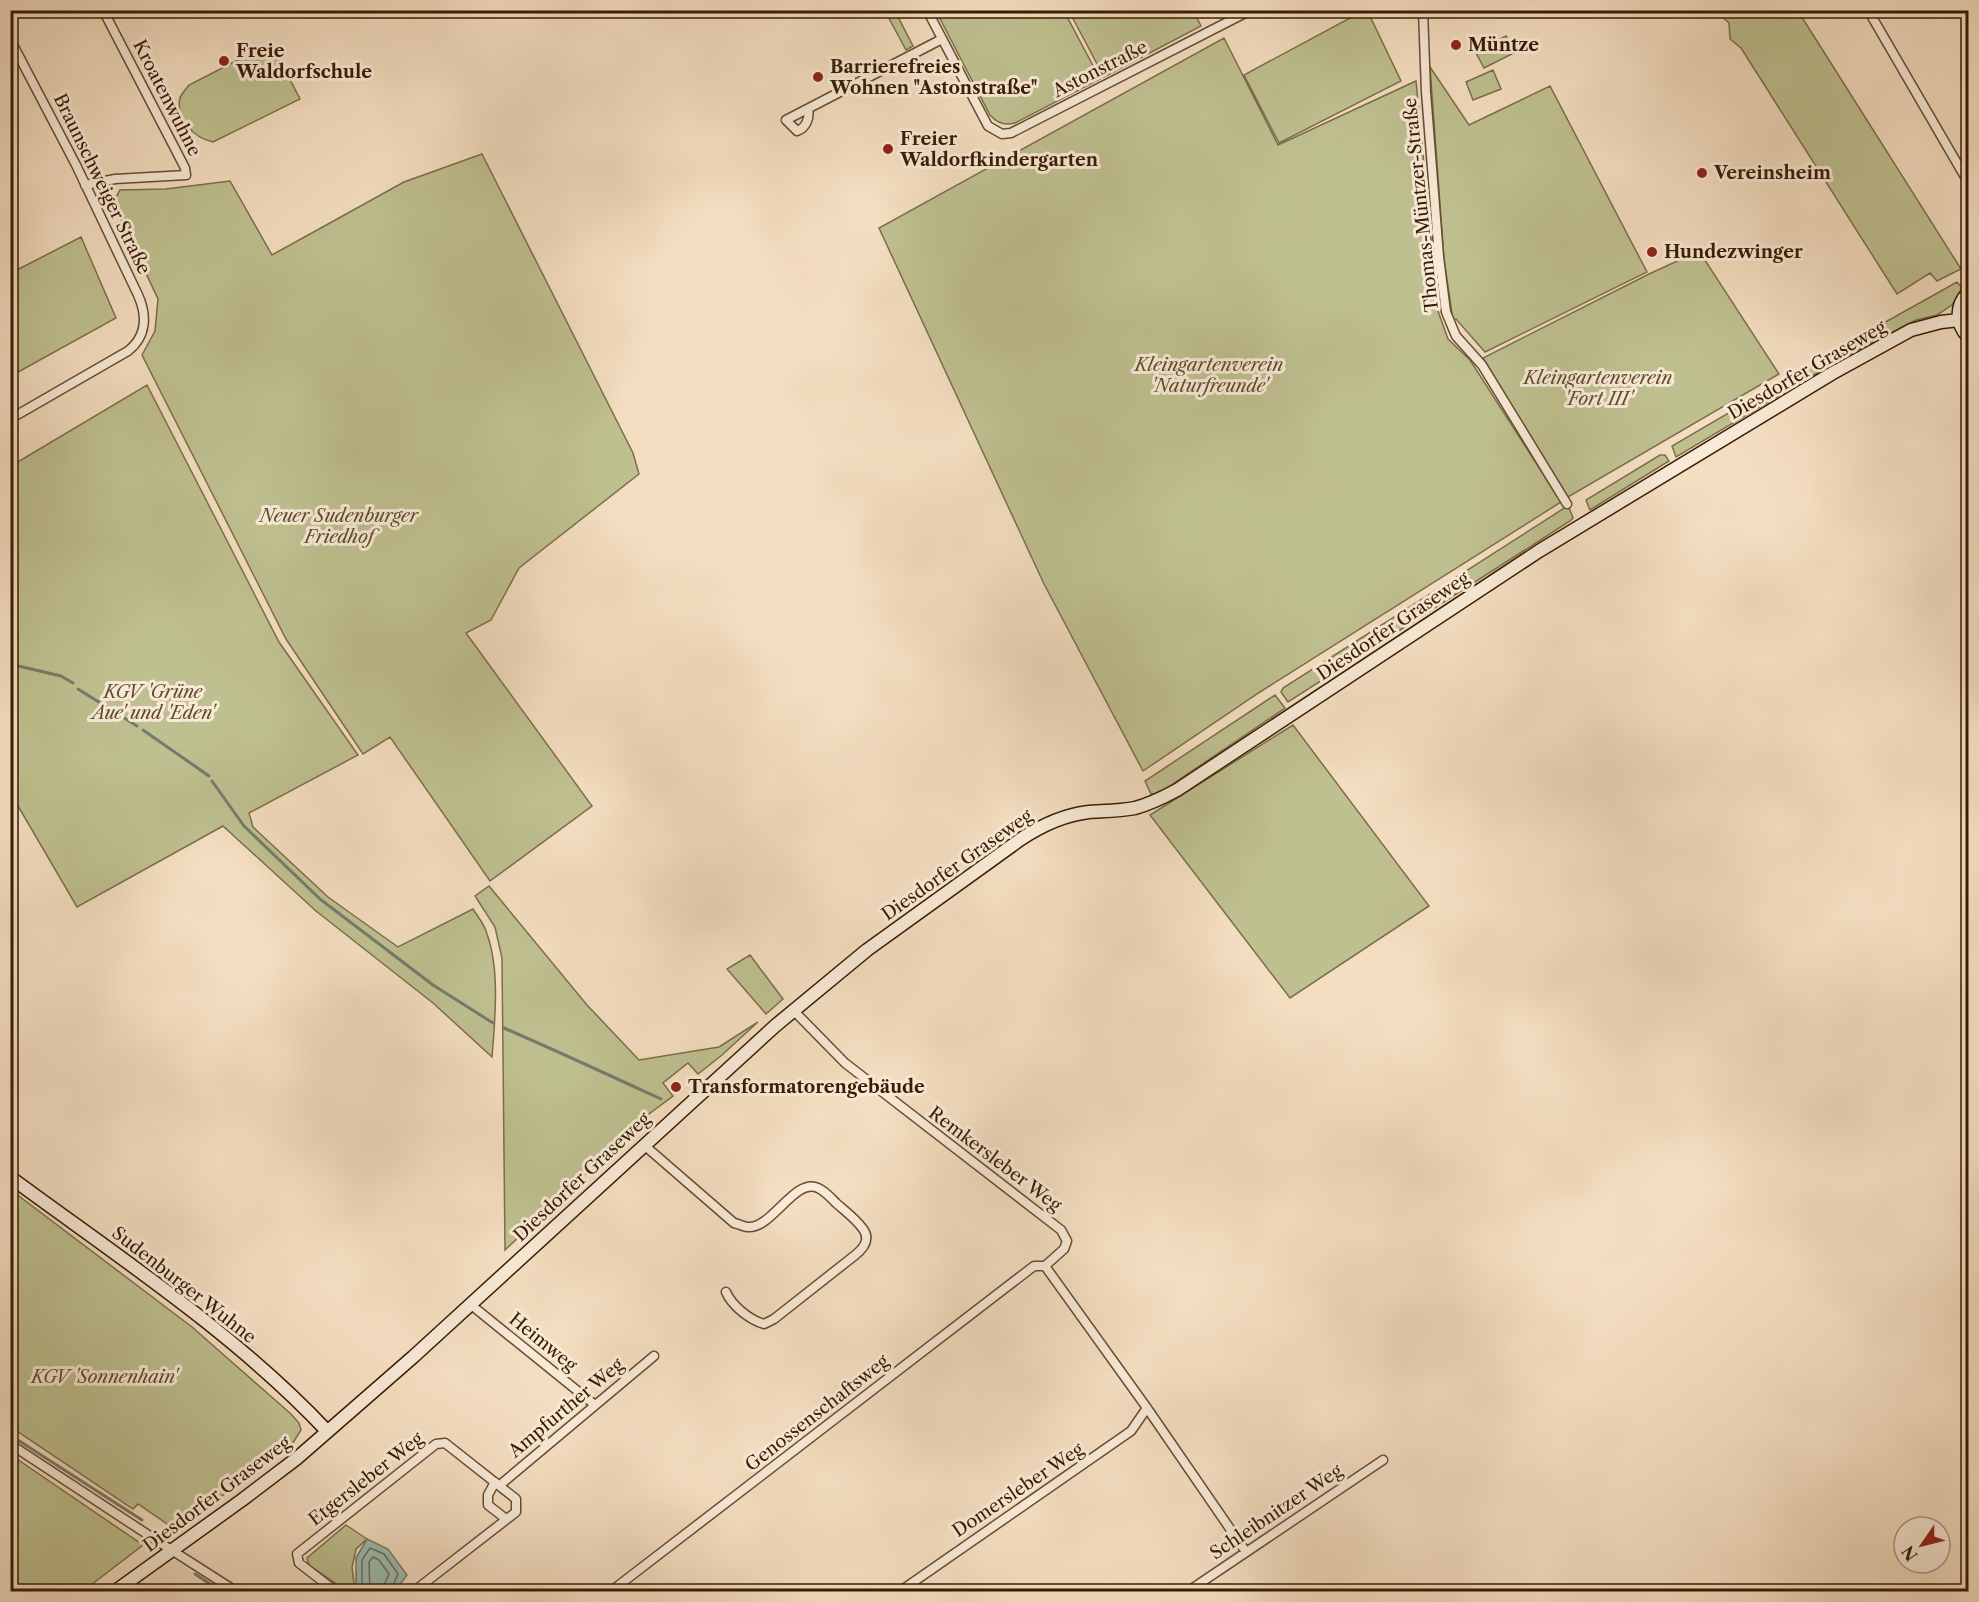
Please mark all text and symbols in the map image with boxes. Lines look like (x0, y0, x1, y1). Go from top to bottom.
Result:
place label: Müntze (1468, 34, 1539, 56)
street label: Kroatenwuhne (128, 36, 206, 160)
street label: Astonstraße (1048, 36, 1151, 103)
marker: Müntze (1449, 38, 1463, 52)
place label: Freie Waldorfschule (235, 40, 372, 83)
marker: Freie Waldorfschule (217, 54, 231, 68)
place label: Barrierefreies Wohnen "Astonstraße" (829, 56, 1037, 99)
marker: Barrierefreies Wohnen "Astonstraße" (811, 70, 825, 84)
street label: Braunschweiger Straße (49, 90, 155, 278)
street label: Thomas-Müntzer-Straße (1399, 97, 1443, 313)
place label: Freier Waldorfkindergarten (899, 128, 1099, 171)
marker: Freier Waldorfkindergarten (881, 142, 895, 156)
place label: Vereinsheim (1713, 162, 1831, 184)
marker: Vereinsheim (1695, 166, 1709, 180)
place label: Hundezwinger (1664, 241, 1803, 263)
marker: Hundezwinger (1645, 245, 1659, 259)
street label: Diesdorfer Graseweg (1724, 315, 1890, 424)
park label: Kleingartenverein 'Naturfreunde' (1133, 354, 1283, 397)
park label: Kleingartenverein 'Fort III' (1522, 367, 1672, 410)
park label: Neuer Sudenburger Friedhof (258, 505, 420, 548)
street label: Diesdorfer Graseweg (1313, 567, 1474, 685)
park label: KGV 'Grüne Aue' und 'Eden' (89, 681, 217, 724)
street label: Diesdorfer Graseweg (877, 804, 1037, 925)
place label: Transformatorengebäude (688, 1076, 925, 1098)
marker: Transformatorengebäude (669, 1080, 683, 1094)
street label: Remkersleber Weg (924, 1102, 1066, 1216)
street label: Diesdorfer Graseweg (509, 1108, 655, 1246)
street label: Sudenburger Wuhne (108, 1222, 260, 1348)
street label: Heimweg (505, 1308, 582, 1376)
street label: Genossenschaftsweg (741, 1350, 894, 1476)
street label: Ampfurther Weg (503, 1353, 628, 1463)
park label: KGV 'Sonnenhain' (29, 1366, 180, 1388)
street label: Etgersleber Weg (304, 1427, 428, 1531)
street label: Diesdorfer Graseweg (139, 1431, 295, 1557)
street label: Domersleber Weg (948, 1438, 1088, 1542)
street label: Schleibnitzer Weg (1206, 1459, 1347, 1564)
north arrow (1892, 1515, 1952, 1575)
text: N (1897, 1542, 1922, 1565)

